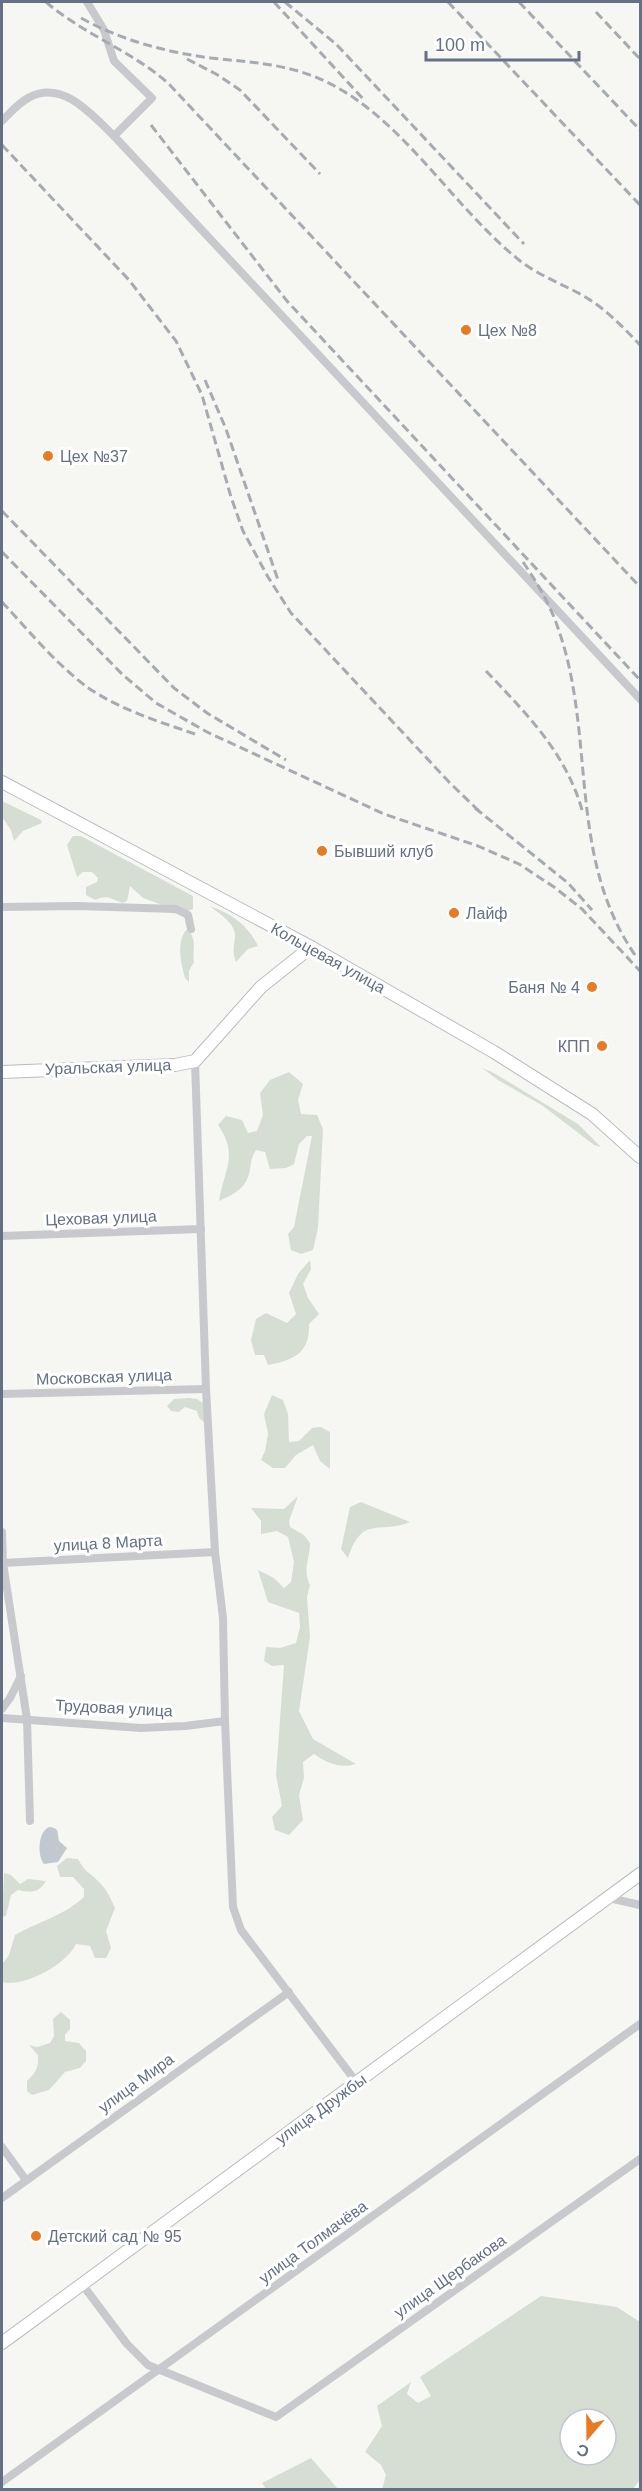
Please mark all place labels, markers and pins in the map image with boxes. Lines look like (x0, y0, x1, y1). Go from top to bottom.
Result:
place label: Цех №8 (478, 322, 537, 339)
marker: Цех №8 (459, 323, 473, 337)
place label: Цех №37 (60, 448, 128, 465)
marker: Цех №37 (41, 449, 55, 463)
place label: Бывший клуб (334, 843, 434, 860)
marker: Бывший клуб (315, 844, 329, 858)
place label: Лайф (466, 905, 508, 922)
marker: Лайф (447, 906, 461, 920)
place label: Баня № 4 (508, 979, 580, 996)
marker: Баня № 4 (585, 980, 599, 994)
place label: КПП (558, 1038, 590, 1055)
marker: КПП (595, 1039, 609, 1053)
place label: Детский сад № 95 (48, 2228, 182, 2245)
marker: Детский сад № 95 (29, 2229, 43, 2243)

